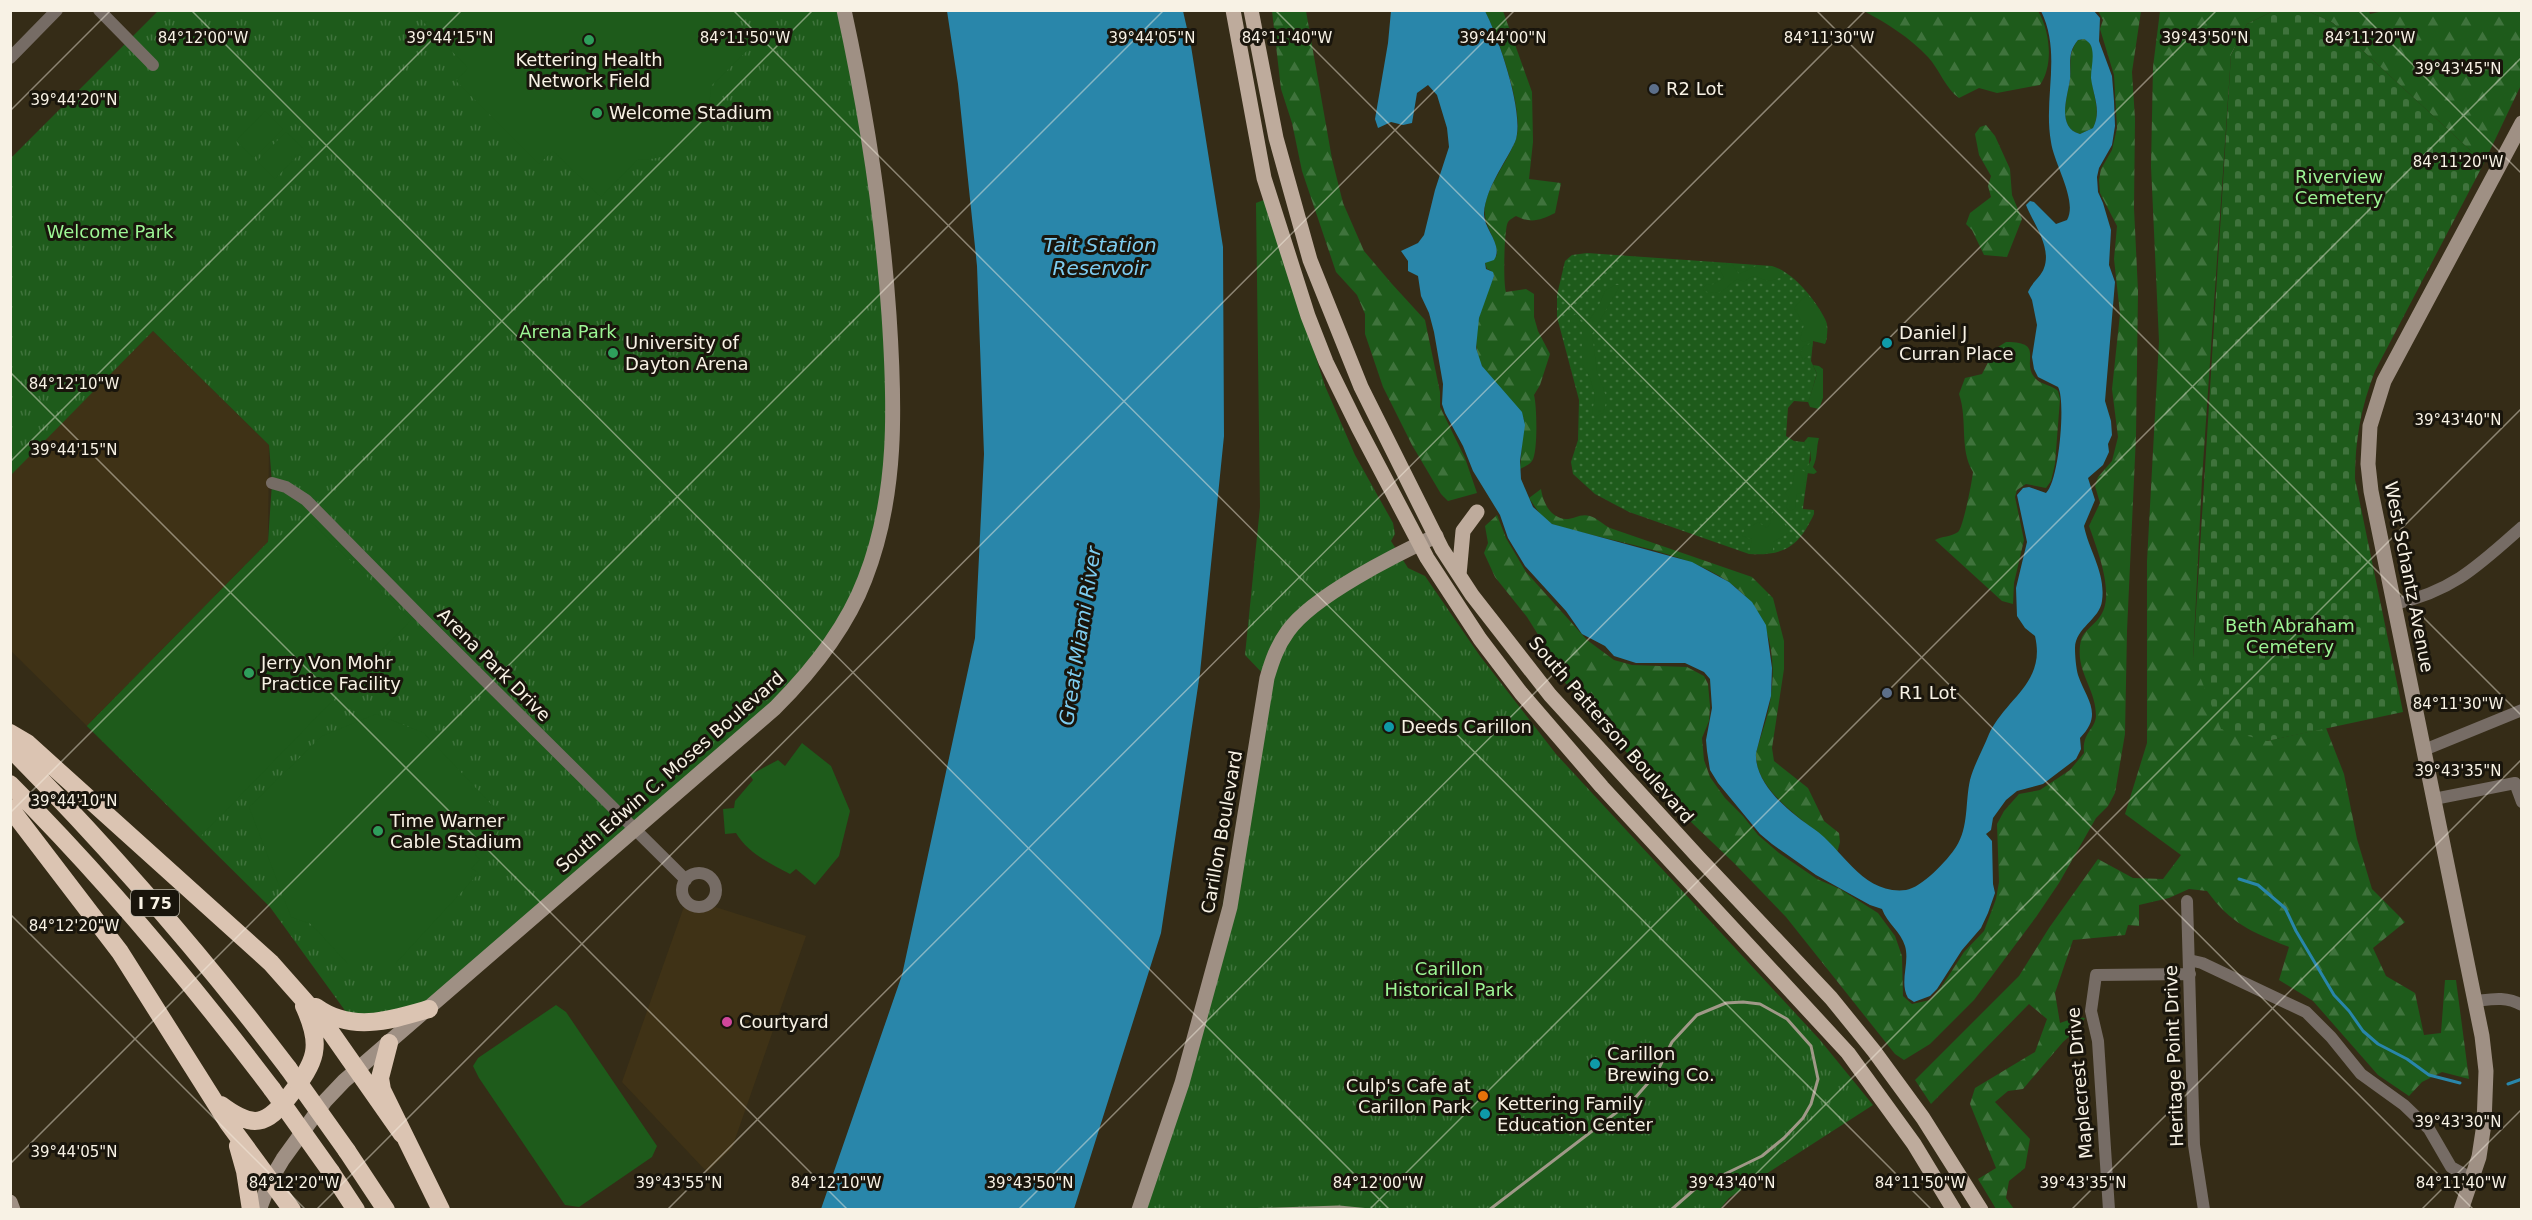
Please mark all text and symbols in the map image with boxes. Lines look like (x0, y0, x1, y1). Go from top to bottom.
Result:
text: 84°12'00"W (158, 29, 248, 47)
text: 39°44'15"N (406, 29, 494, 47)
text: 84°11'50"W (700, 29, 790, 47)
text: 39°44'05"N (1108, 29, 1196, 47)
text: 84°11'40"W (1242, 29, 1332, 47)
text: 39°44'00"N (1459, 29, 1547, 47)
text: 84°11'30"W (1784, 29, 1874, 47)
text: 39°43'50"N (2161, 29, 2249, 47)
text: 84°11'20"W (2325, 29, 2415, 47)
marker: Kettering Health Network Field (582, 33, 596, 47)
place label: Kettering Health Network Field (515, 49, 663, 91)
text: 39°43'45"N (2414, 60, 2502, 78)
place label: R2 Lot (1666, 78, 1723, 99)
marker: R2 Lot (1647, 82, 1661, 96)
text: 39°44'20"N (30, 91, 118, 109)
place label: Welcome Stadium (609, 102, 772, 123)
marker: Welcome Stadium (590, 106, 604, 120)
text: 84°11'20"W (2413, 153, 2503, 171)
park label: Riverview Cemetery (2295, 166, 2384, 208)
park label: Welcome Park (47, 221, 174, 242)
water label: Tait Station Reservoir (1043, 233, 1157, 280)
park label: Arena Park (519, 321, 617, 342)
place label: Daniel J Curran Place (1899, 322, 2013, 364)
place label: University of Dayton Arena (625, 332, 749, 374)
marker: Daniel J Curran Place (1880, 336, 1894, 350)
marker: University of Dayton Arena (606, 346, 620, 360)
text: 84°12'10"W (29, 375, 119, 393)
text: 39°43'40"N (2414, 411, 2502, 429)
text: 39°44'15"N (30, 441, 118, 459)
street label: West Schantz Avenue (2381, 480, 2438, 674)
water label: Great Miami River (1054, 543, 1106, 727)
street label: Arena Park Drive (433, 604, 555, 726)
park label: Beth Abraham Cemetery (2225, 615, 2355, 657)
street label: South Patterson Boulevard (1525, 632, 1698, 827)
place label: Jerry Von Mohr Practice Facility (260, 652, 401, 694)
marker: Jerry Von Mohr Practice Facility (242, 666, 256, 680)
street label: South Edwin C. Moses Boulevard (552, 667, 788, 876)
place label: R1 Lot (1899, 682, 1956, 703)
marker: R1 Lot (1880, 686, 1894, 700)
text: 84°11'30"W (2413, 695, 2503, 713)
place label: Deeds Carillon (1401, 716, 1532, 737)
marker: Deeds Carillon (1382, 720, 1396, 734)
street label: Carillon Boulevard (1197, 749, 1246, 915)
text: 39°43'35"N (2414, 762, 2502, 780)
text: 39°44'10"N (30, 792, 118, 810)
place label: Time Warner Cable Stadium (389, 810, 522, 852)
marker: Time Warner Cable Stadium (371, 824, 385, 838)
road number: I 75 (131, 890, 179, 916)
text: 84°12'20"W (29, 917, 119, 935)
park label: Carillon Historical Park (1385, 958, 1514, 1000)
street label: Heritage Point Drive (2160, 965, 2187, 1147)
street label: Maplecrest Drive (2062, 1006, 2097, 1160)
place label: Courtyard (739, 1011, 829, 1032)
marker: Courtyard (720, 1015, 734, 1029)
place label: Carillon Brewing Co. (1607, 1043, 1715, 1085)
marker: Carillon Brewing Co. (1588, 1057, 1602, 1071)
place label: Culp's Cafe at Carillon Park (1346, 1075, 1472, 1117)
marker: Culp's Cafe at Carillon Park (1476, 1089, 1490, 1103)
place label: Kettering Family Education Center (1497, 1093, 1654, 1135)
marker: Kettering Family Education Center (1478, 1107, 1492, 1121)
text: 39°43'30"N (2414, 1113, 2502, 1131)
text: 39°44'05"N (30, 1143, 118, 1161)
text: 84°12'20"W (249, 1174, 339, 1192)
text: 39°43'55"N (635, 1174, 723, 1192)
text: 84°12'10"W (791, 1174, 881, 1192)
text: 39°43'50"N (986, 1174, 1074, 1192)
text: 84°12'00"W (1333, 1174, 1423, 1192)
text: 39°43'40"N (1688, 1174, 1776, 1192)
text: 84°11'50"W (1875, 1174, 1965, 1192)
text: 39°43'35"N (2039, 1174, 2127, 1192)
text: 84°11'40"W (2416, 1174, 2506, 1192)

